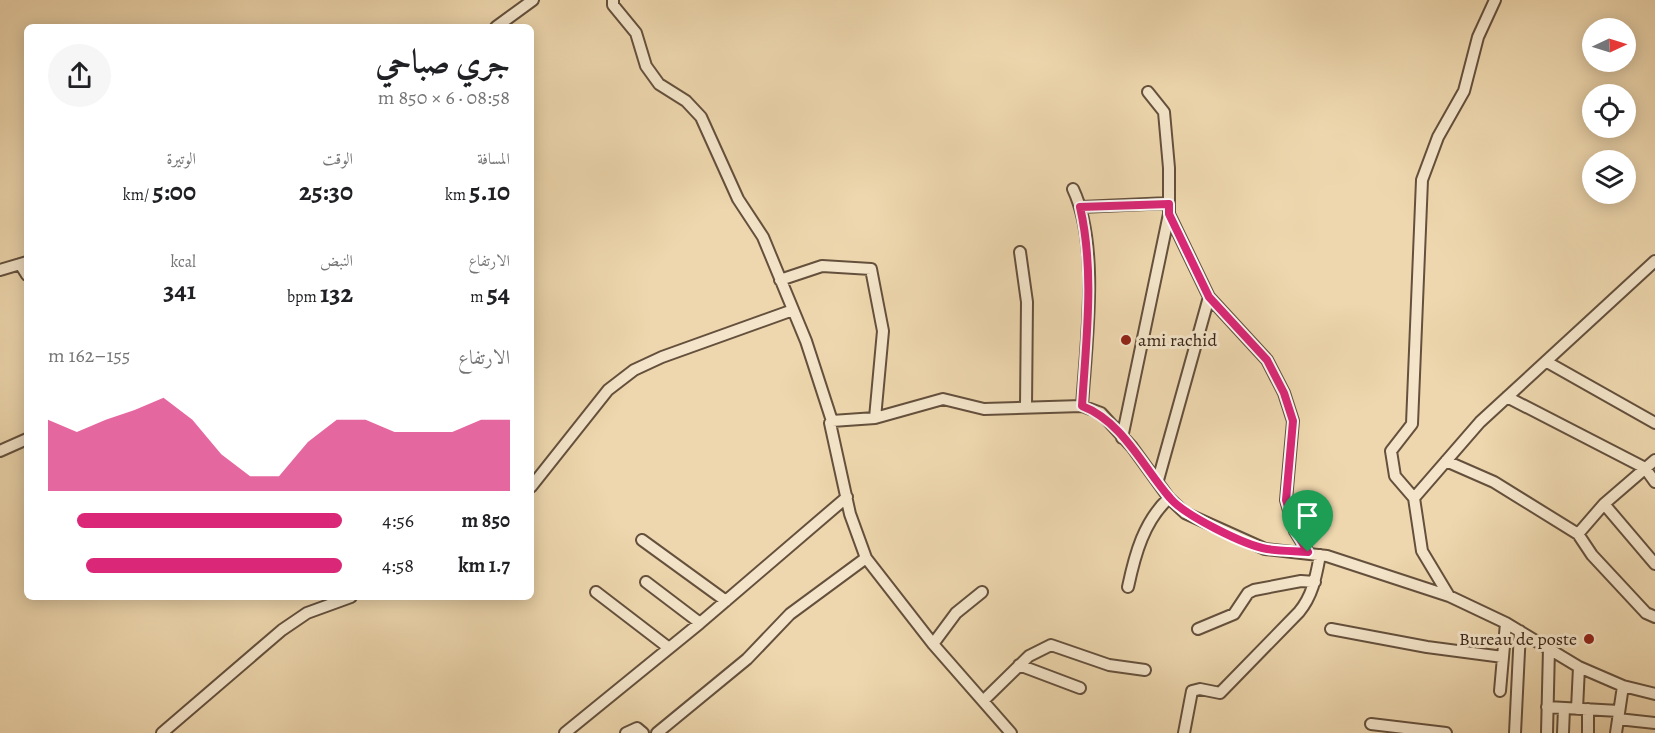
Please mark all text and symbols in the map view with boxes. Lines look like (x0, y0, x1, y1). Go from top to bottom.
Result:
north arrow (1582, 18, 1636, 72)
map controls (1582, 18, 1636, 204)
text: جري صباحي (375, 39, 510, 84)
button: share (48, 44, 111, 107)
text: 08:58 · 6 × 850 m (378, 84, 510, 111)
button: locate (1582, 84, 1636, 138)
text: الوتيرة (166, 148, 196, 170)
text: الوقت (322, 148, 353, 170)
text: المسافة (477, 148, 510, 170)
button: layers (1582, 150, 1636, 204)
text: 5:00 (153, 174, 196, 209)
text: 25:30 (299, 174, 353, 209)
text: 5.10 (469, 174, 510, 209)
text: /km (123, 184, 153, 206)
text: km (445, 184, 469, 206)
text: النبض (320, 250, 353, 272)
text: الارتفاع (468, 250, 510, 272)
text: kcal (170, 251, 196, 273)
text: 341 (163, 273, 196, 308)
text: 132 (320, 276, 353, 311)
text: 54 (487, 276, 510, 311)
text: bpm (287, 286, 320, 308)
text: m (470, 286, 487, 308)
place label: ami rachid (1138, 328, 1217, 352)
marker: ami rachid (1119, 333, 1133, 347)
text: 155–162 m (48, 342, 130, 369)
text: الارتفاع (458, 344, 510, 371)
pin (1282, 490, 1333, 552)
icon: arrive (1291, 499, 1324, 532)
text: 4:56 (382, 507, 414, 534)
text: 850 m (462, 507, 510, 534)
text: 4:58 (382, 552, 414, 579)
text: 1.7 km (458, 552, 510, 579)
place label: Bureau de poste (1459, 627, 1577, 651)
marker: Bureau de poste (1582, 632, 1596, 646)

